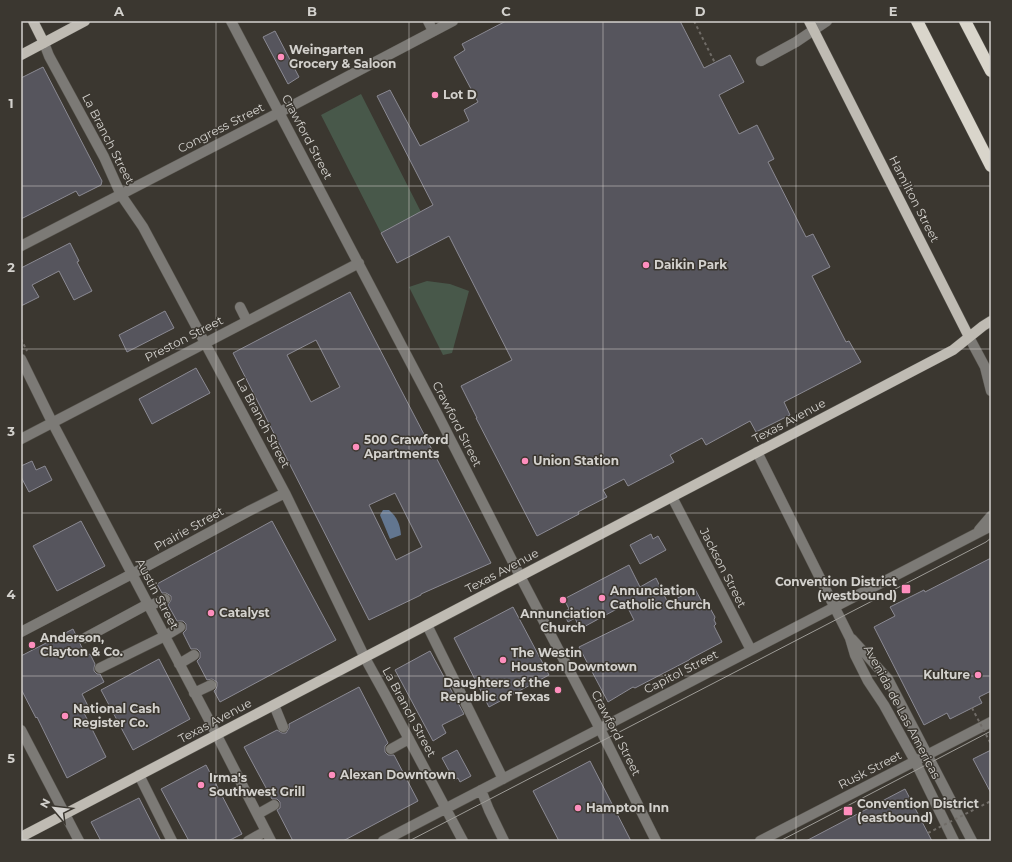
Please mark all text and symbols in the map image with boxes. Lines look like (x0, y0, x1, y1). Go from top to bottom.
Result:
text: A (113, 3, 125, 19)
text: B (307, 3, 317, 19)
text: C (501, 3, 511, 19)
text: D (695, 3, 706, 19)
text: E (889, 3, 898, 19)
place label: Weingarten Grocery & Saloon (289, 42, 396, 71)
marker: Weingarten Grocery & Saloon (276, 52, 286, 62)
place label: Lot D (443, 87, 477, 102)
marker: Lot D (430, 90, 440, 100)
street label: La Branch Street (79, 91, 138, 187)
street label: Crawford Street (279, 92, 336, 182)
text: 1 (8, 95, 14, 111)
street label: Congress Street (175, 99, 267, 156)
street label: Hamilton Street (886, 153, 943, 245)
place label: Daikin Park (654, 257, 727, 272)
text: 2 (7, 259, 15, 275)
marker: Daikin Park (641, 260, 651, 270)
street label: Preston Street (142, 312, 226, 365)
street label: La Branch Street (233, 375, 294, 471)
street label: Crawford Street (429, 378, 486, 469)
street label: Texas Avenue (750, 395, 828, 446)
text: 3 (6, 423, 15, 439)
place label: 500 Crawford Apartments (363, 432, 449, 461)
marker: 500 Crawford Apartments (351, 442, 361, 452)
place label: Union Station (533, 453, 619, 468)
marker: Union Station (520, 456, 530, 466)
street label: Prairie Street (151, 503, 226, 554)
street label: Jackson Street (696, 524, 750, 610)
street label: Texas Avenue (463, 545, 541, 596)
street label: Austin Street (132, 556, 182, 632)
place label: Convention District (westbound) (775, 574, 898, 603)
place label: Annunciation Catholic Church (609, 583, 711, 612)
marker: Convention District (westbound) (900, 583, 912, 595)
text: 4 (7, 586, 16, 602)
marker: Annunciation Catholic Church (597, 593, 607, 603)
marker: Annunciation Church (558, 595, 568, 605)
place label: Catalyst (219, 605, 271, 620)
place label: Annunciation Church (519, 606, 606, 635)
marker: Catalyst (206, 608, 216, 618)
place label: Anderson, Clayton & Co. (39, 630, 123, 659)
marker: Anderson, Clayton & Co. (27, 640, 37, 650)
street label: Avenida de Las Americas (861, 642, 944, 781)
place label: The Westin Houston Downtown (511, 645, 637, 674)
street label: Capitol Street (641, 646, 721, 697)
marker: The Westin Houston Downtown (498, 655, 508, 665)
street label: La Branch Street (379, 664, 440, 760)
place label: Kulture (923, 667, 970, 682)
marker: Kulture (973, 670, 983, 680)
place label: Daughters of the Republic of Texas (440, 675, 551, 704)
marker: Daughters of the Republic of Texas (553, 685, 563, 695)
street label: Crawford Street (588, 687, 645, 778)
street label: Texas Avenue (176, 695, 254, 746)
place label: National Cash Register Co. (73, 701, 160, 730)
marker: National Cash Register Co. (60, 711, 70, 721)
street label: Rusk Street (836, 747, 904, 792)
text: 5 (7, 750, 15, 766)
place label: Alexan Downtown (339, 767, 456, 782)
place label: Irma's Southwest Grill (209, 770, 305, 799)
marker: Alexan Downtown (327, 770, 337, 780)
marker: Irma's Southwest Grill (196, 780, 206, 790)
north arrow (34, 788, 74, 828)
text: N (37, 796, 53, 811)
place label: Convention District (eastbound) (857, 796, 980, 825)
place label: Hampton Inn (586, 800, 669, 815)
marker: Hampton Inn (573, 803, 583, 813)
marker: Convention District (eastbound) (842, 805, 854, 817)

